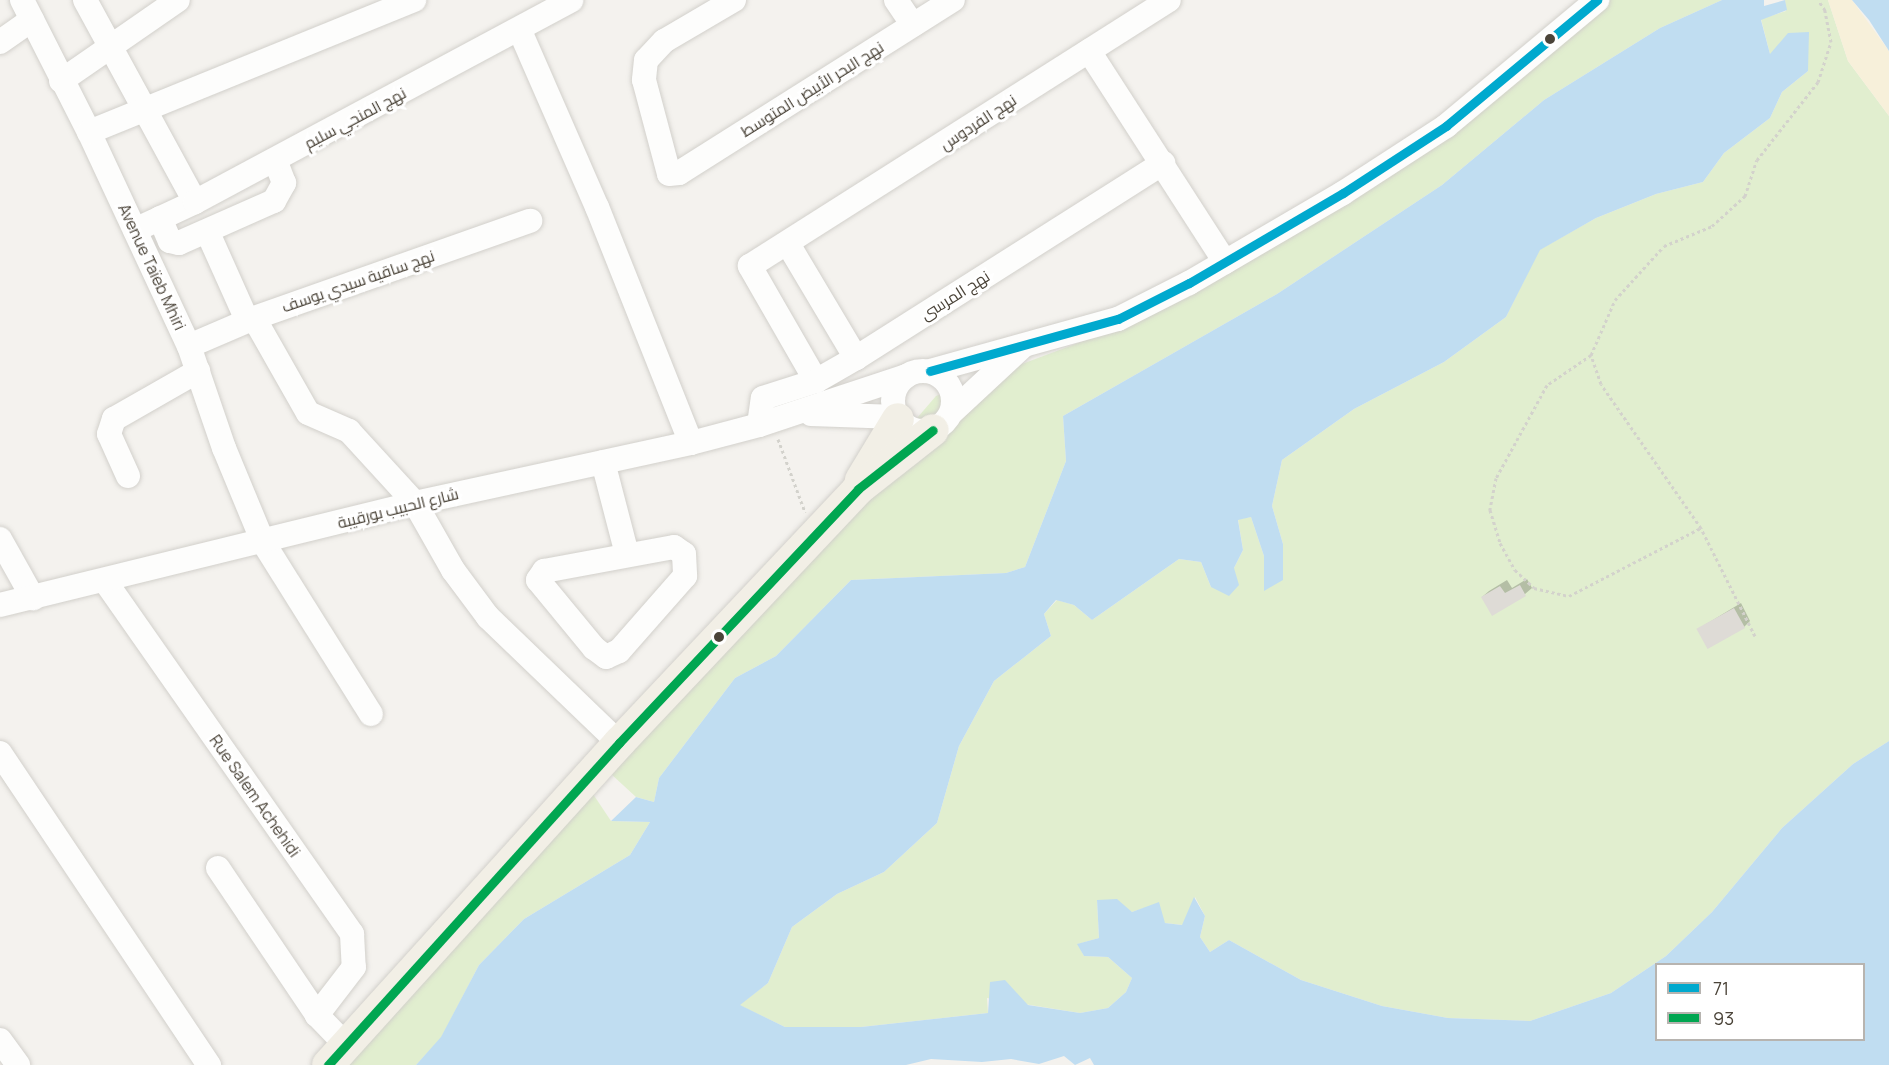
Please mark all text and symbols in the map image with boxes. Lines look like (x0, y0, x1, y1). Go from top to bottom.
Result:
unlabelled marker (1544, 33, 1556, 45)
street label: نهج البحر الأبيض المتوسط (737, 37, 887, 141)
street label: نهج المنجي سليم (301, 83, 409, 153)
street label: نهج الفردوس (936, 90, 1020, 154)
street label: Avenue Taïeb Mhiri (114, 201, 190, 333)
street label: نهج ساقية سيدي يوسف (279, 246, 437, 316)
street label: نهج المرسى (917, 266, 993, 324)
street label: شارع الحبيب بورقيبة (335, 484, 461, 532)
unlabelled marker (713, 631, 725, 643)
street label: Rue Salem Achehidi (206, 731, 304, 861)
legend (1655, 963, 1865, 1041)
text: 71 (1713, 976, 1729, 1000)
text: 93 (1713, 1006, 1734, 1030)

